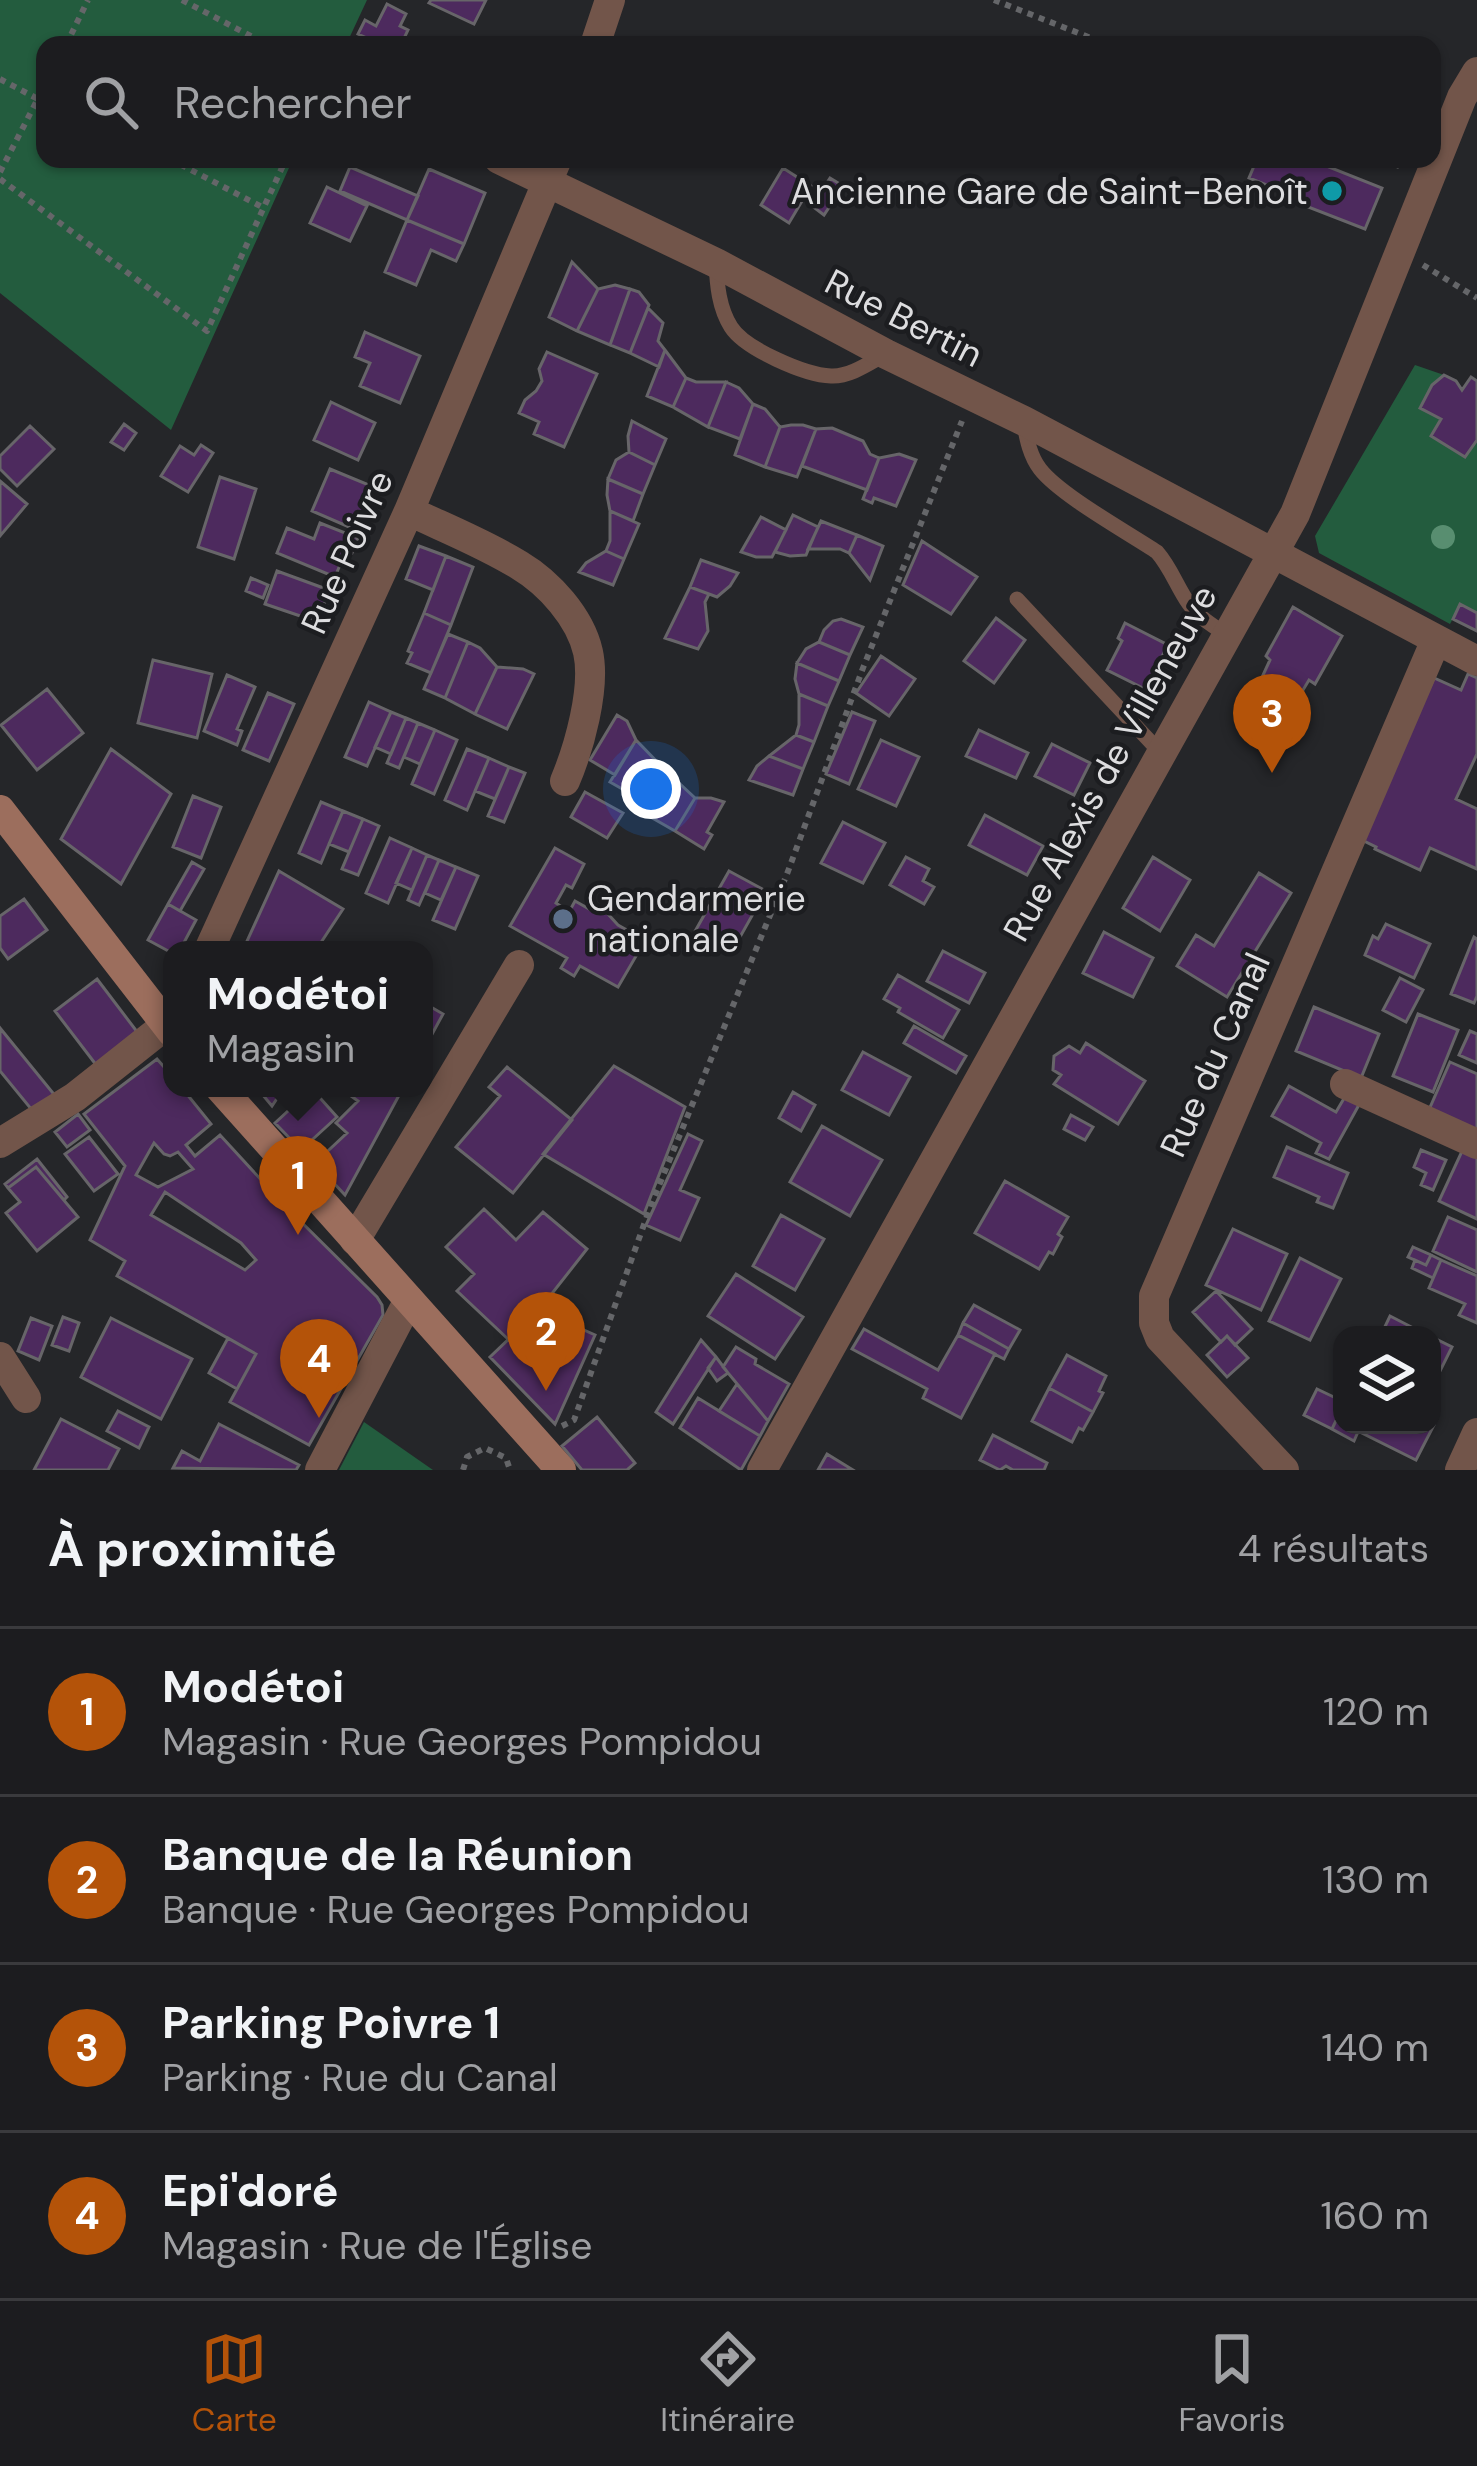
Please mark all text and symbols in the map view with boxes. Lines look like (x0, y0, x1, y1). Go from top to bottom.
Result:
search box (36, 36, 1441, 168)
icon: search (78, 69, 144, 135)
text: Rechercher (174, 73, 412, 132)
place label: Ancienne Gare de Saint-Benoît (791, 168, 1308, 215)
marker: Ancienne Gare de Saint-Benoît (1319, 178, 1345, 204)
street label: Rue Bertin (817, 258, 991, 378)
street label: Rue Poivre (290, 463, 404, 641)
street label: Rue Alexis de Villeneuve (993, 577, 1227, 949)
pin: 3 (1233, 674, 1311, 773)
your location (621, 759, 681, 819)
place label: Gendarmerie nationale (587, 875, 806, 963)
marker: Gendarmerie nationale (550, 906, 576, 932)
popup (163, 941, 433, 1097)
street label: Rue du Canal (1149, 946, 1281, 1164)
text: Modétoi (207, 964, 389, 1023)
text: Magasin (207, 1023, 355, 1074)
pin: 1 (259, 1136, 337, 1235)
pin: 2 (507, 1292, 585, 1391)
pin: 4 (280, 1319, 358, 1418)
map controls (1333, 1326, 1441, 1434)
button: layers (1333, 1326, 1441, 1434)
text: À proximité (48, 1515, 337, 1582)
text: 4 résultats (1238, 1523, 1429, 1574)
text: Modétoi (162, 1657, 344, 1716)
text: 1 (80, 1686, 94, 1737)
text: 120 m (1323, 1686, 1429, 1737)
text: Magasin · Rue Georges Pompidou (162, 1716, 762, 1767)
text: Banque de la Réunion (162, 1825, 633, 1884)
text: 2 (76, 1854, 98, 1905)
text: 130 m (1322, 1854, 1429, 1905)
text: Banque · Rue Georges Pompidou (162, 1884, 750, 1935)
text: Parking Poivre 1 (162, 1993, 500, 2052)
text: 3 (75, 2022, 99, 2073)
text: 140 m (1321, 2022, 1429, 2073)
text: Parking · Rue du Canal (162, 2052, 558, 2103)
text: Epi'doré (162, 2161, 339, 2220)
text: 4 (74, 2190, 100, 2241)
text: 160 m (1321, 2190, 1429, 2241)
text: Magasin · Rue de l'Église (162, 2220, 592, 2271)
tab: Carte (192, 2326, 277, 2441)
tab: Itinéraire (660, 2326, 795, 2441)
tab: Favoris (1179, 2326, 1285, 2441)

